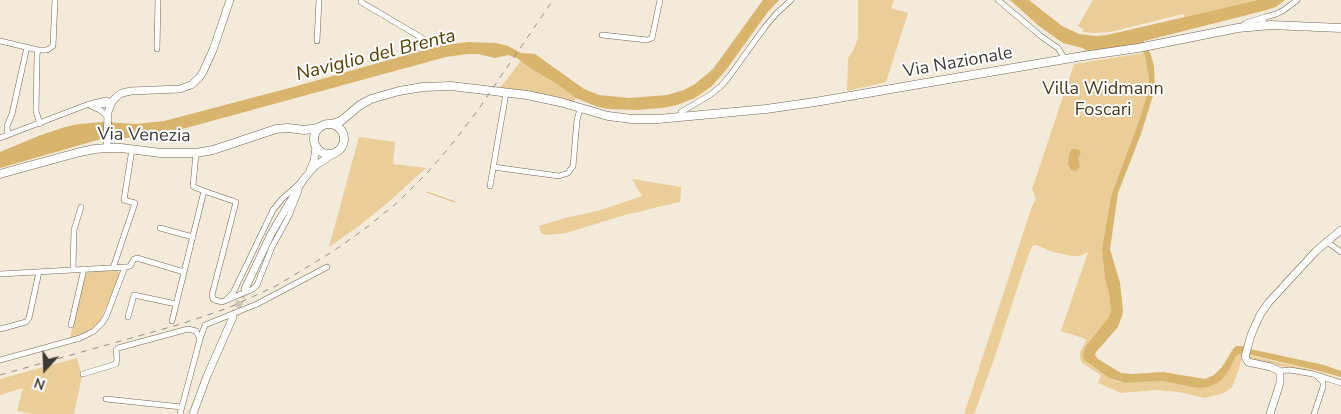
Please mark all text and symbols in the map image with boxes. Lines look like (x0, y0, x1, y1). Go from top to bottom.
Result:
water label: Naviglio del Brenta (294, 25, 458, 87)
street label: Via Nazionale (902, 43, 1014, 83)
park label: Villa Widmann Foscari (1042, 79, 1164, 122)
street label: Via Venezia (97, 124, 191, 148)
north arrow (20, 344, 70, 394)
text: N (32, 373, 48, 394)

